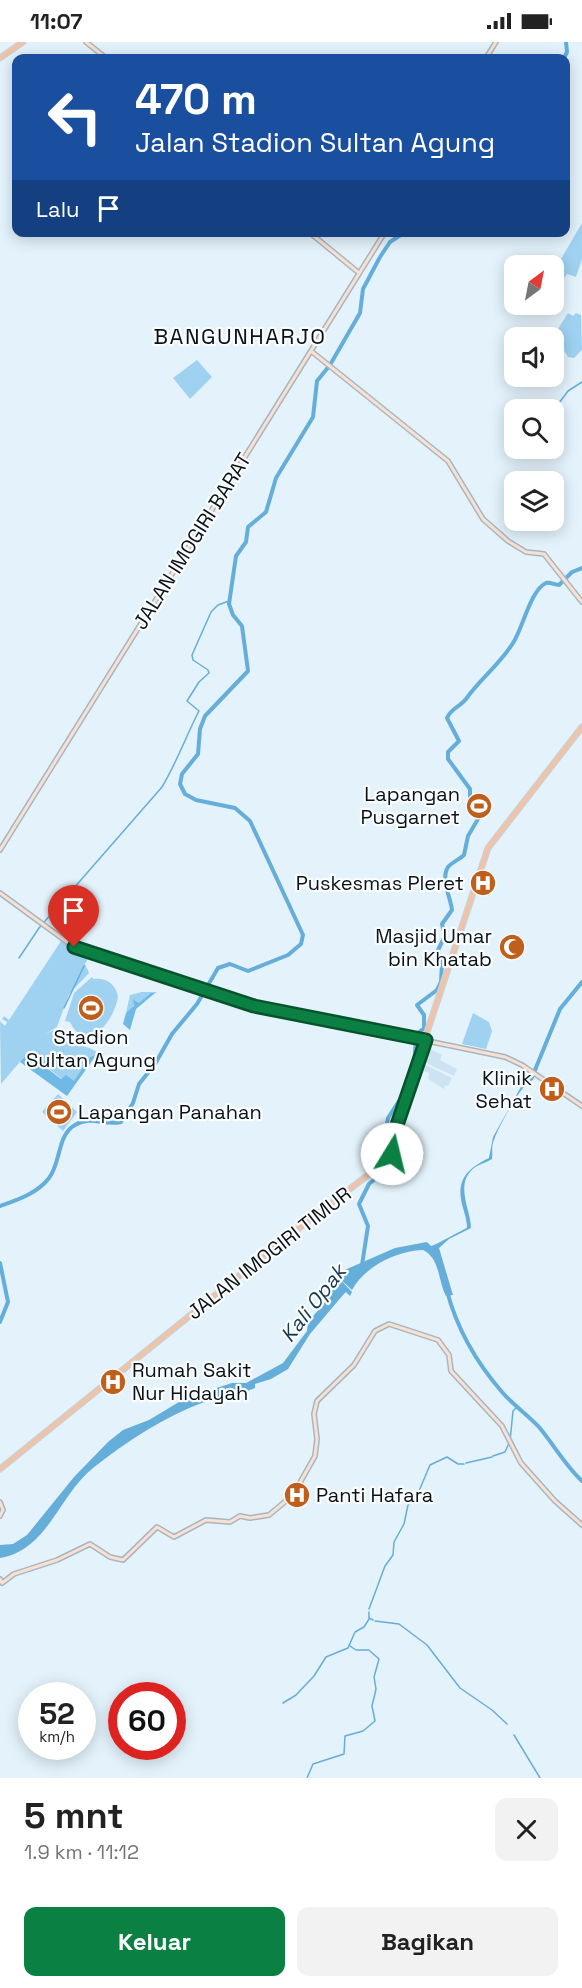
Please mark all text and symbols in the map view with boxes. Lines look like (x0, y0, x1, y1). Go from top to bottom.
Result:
text: 11:07 (30, 7, 82, 35)
text: 470 m (135, 73, 257, 126)
icon: left (36, 78, 114, 156)
text: Jalan Stadion Sultan Agung (135, 125, 495, 160)
icon: arrive (92, 192, 125, 225)
text: Lalu (36, 195, 80, 223)
north arrow (504, 255, 564, 315)
map controls (504, 255, 564, 531)
district label: BANGUNHARJO (154, 322, 326, 350)
button: sound (504, 327, 564, 387)
button: search (504, 399, 564, 459)
street label: JALAN IMOGIRI BARAT (127, 448, 257, 634)
button: layers (504, 471, 564, 531)
place label: Lapangan Pusgarnet (360, 781, 460, 830)
sports icon: Lapangan Pusgarnet (464, 791, 494, 821)
hospital icon: Puskesmas Pleret (468, 868, 498, 898)
place label: Puskesmas Pleret (296, 870, 464, 896)
pin (48, 885, 99, 947)
icon: arrive (57, 894, 90, 927)
place label: Masjid Umar bin Khatab (375, 923, 492, 972)
mosque icon: Masjid Umar bin Khatab (497, 932, 527, 962)
sports icon: Stadion Sultan Agung (76, 993, 106, 1023)
place label: Stadion Sultan Agung (26, 1024, 156, 1073)
place label: Klinik Sehat (476, 1065, 532, 1114)
hospital icon: Klinik Sehat (537, 1074, 567, 1104)
sports icon: Lapangan Panahan (44, 1097, 74, 1127)
place label: Lapangan Panahan (78, 1099, 262, 1125)
position arrow (360, 1122, 424, 1186)
street label: JALAN IMOGIRI TIMUR (182, 1181, 356, 1325)
water label: Kali Opak (274, 1257, 353, 1347)
place label: Rumah Sakit Nur Hidayah (132, 1357, 252, 1406)
hospital icon: Rumah Sakit Nur Hidayah (98, 1367, 128, 1397)
hospital icon: Panti Hafara (282, 1480, 312, 1510)
place label: Panti Hafara (316, 1482, 433, 1508)
speed limit sign: 60 (108, 1682, 186, 1760)
text: 52 (39, 1694, 75, 1733)
text: km/h (39, 1727, 75, 1746)
text: 5 mnt (24, 1793, 124, 1839)
button: close (495, 1798, 558, 1861)
text: 1.9 km · 11:12 (24, 1839, 139, 1865)
button: Keluar (24, 1907, 285, 1976)
button: Bagikan (297, 1907, 558, 1976)

